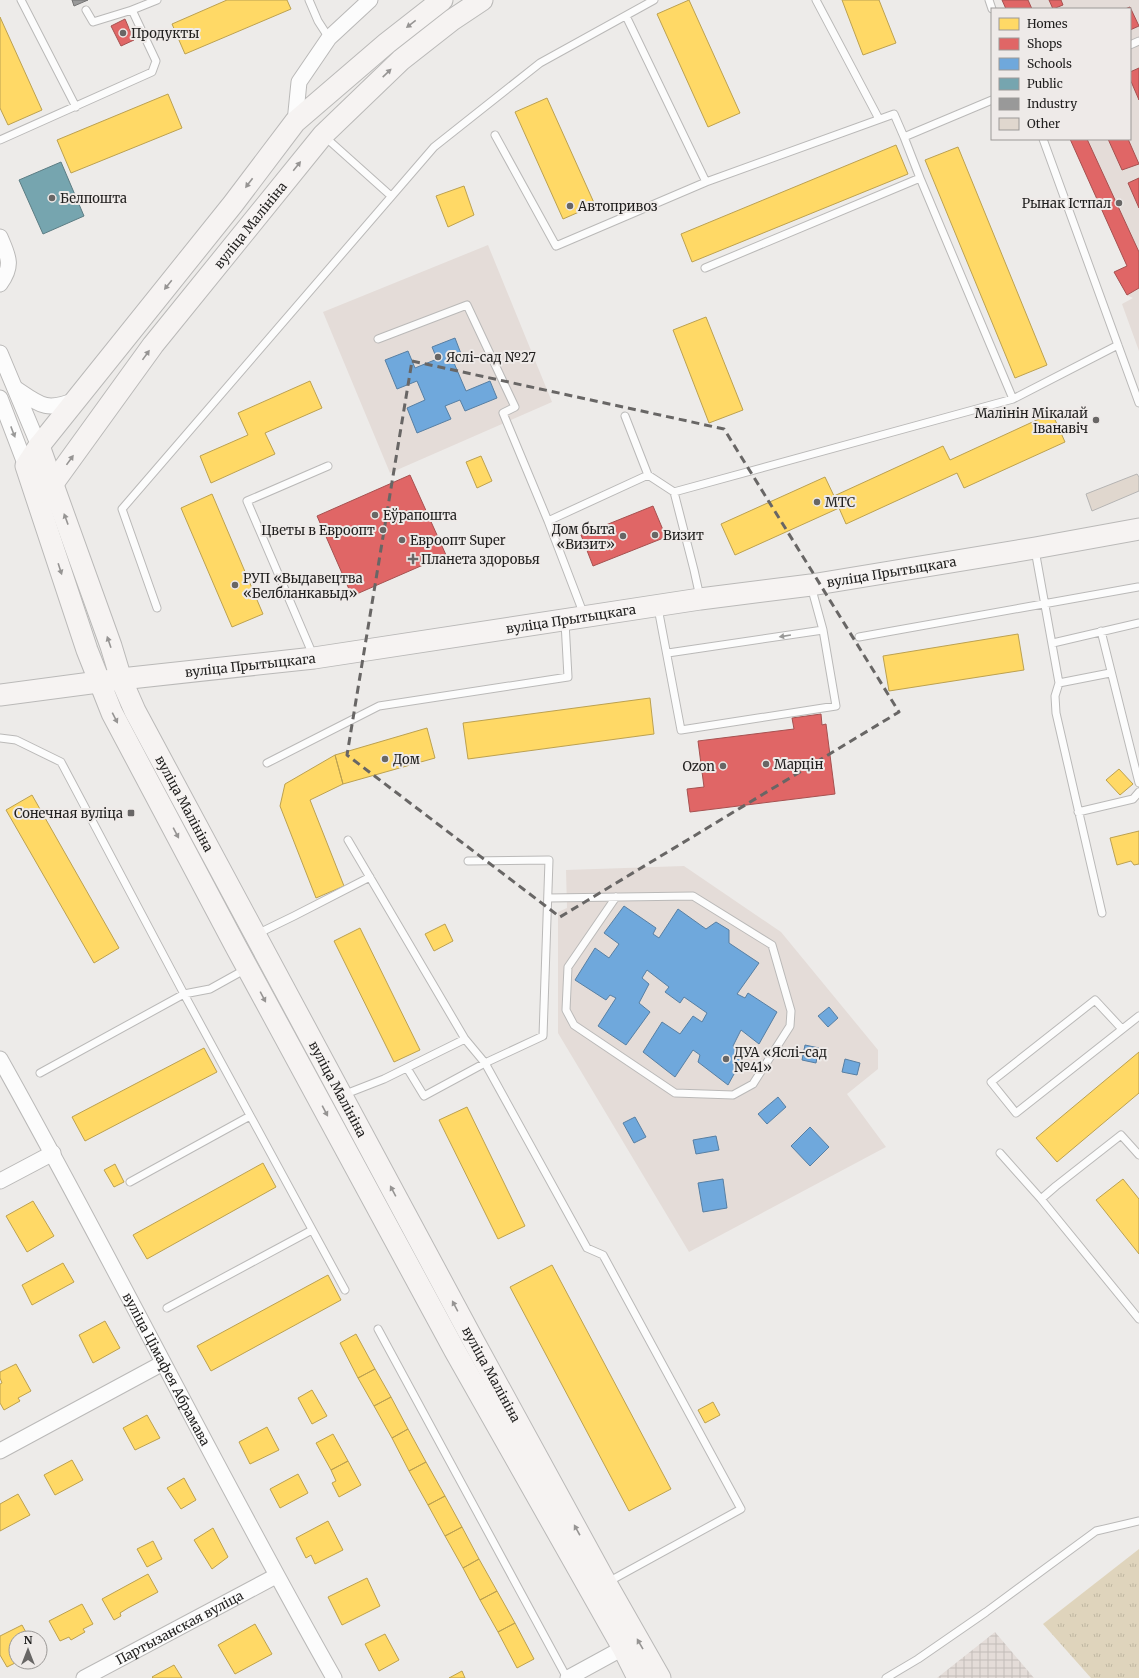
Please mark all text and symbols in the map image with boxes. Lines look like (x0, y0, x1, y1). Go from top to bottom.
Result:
legend (991, 8, 1131, 140)
text: Homes (1027, 16, 1068, 31)
one-way arrow (406, 20, 417, 29)
place label: Продукты (131, 25, 199, 42)
marker: Продукты (118, 28, 128, 38)
text: Shops (1027, 36, 1062, 51)
text: Schools (1027, 56, 1072, 71)
one-way arrow (382, 68, 392, 78)
text: Public (1027, 76, 1063, 91)
text: Industry (1027, 96, 1077, 111)
text: Other (1027, 116, 1061, 131)
one-way arrow (293, 161, 302, 172)
street label: вуліца Малініна (210, 178, 291, 272)
one-way arrow (245, 178, 253, 188)
place label: Белпошта (60, 190, 127, 207)
marker: Белпошта (47, 193, 57, 203)
place label: Рынак Істпал (1022, 195, 1111, 212)
place label: Автопривоз (577, 198, 658, 215)
marker: Рынак Істпал (1114, 198, 1124, 208)
marker: Автопривоз (565, 201, 575, 211)
one-way arrow (164, 279, 173, 290)
place label: Яслі-сад №27 (446, 349, 536, 366)
one-way arrow (142, 350, 150, 360)
marker: Яслі-сад №27 (433, 352, 443, 362)
place label: Малінін Мікалай Іванавіч (975, 405, 1088, 437)
marker: Малінін Мікалай Іванавіч (1091, 415, 1101, 425)
one-way arrow (11, 427, 17, 439)
one-way arrow (66, 455, 74, 466)
place label: МТС (825, 494, 855, 511)
marker: МТС (812, 497, 822, 507)
place label: Еўрапошта (383, 507, 457, 524)
marker: Еўрапошта (370, 510, 380, 520)
one-way arrow (62, 513, 68, 525)
place label: Дом быта «Визит» (552, 521, 615, 553)
place label: Цветы в Евроопт (261, 522, 375, 539)
marker: Цветы в Евроопт (378, 525, 388, 535)
place label: Визит (663, 527, 704, 544)
marker: Визит (650, 530, 660, 540)
marker: Дом быта «Визит» (618, 531, 628, 541)
place label: Евроопт Super (410, 532, 506, 549)
marker: Евроопт Super (397, 535, 407, 545)
place label: Планета здоровья (421, 551, 540, 568)
street label: вуліца Прытыцкага (825, 553, 958, 591)
marker: Планета здоровья (408, 554, 418, 564)
one-way arrow (57, 564, 63, 576)
place label: РУП «Выдавецтва «Белбланкавыд» (243, 570, 363, 602)
marker: РУП «Выдавецтва «Белбланкавыд» (230, 580, 240, 590)
street label: вуліца Прытыцкага (505, 601, 637, 638)
one-way arrow (778, 633, 791, 639)
one-way arrow (106, 636, 112, 648)
street label: вуліца Прытыцкага (184, 650, 316, 681)
one-way arrow (112, 712, 118, 724)
place label: Дом (393, 751, 420, 768)
street label: вуліца Малініна (152, 753, 217, 855)
marker: Дом (380, 754, 390, 764)
place label: Марцін (774, 756, 824, 773)
place label: Ozon (682, 758, 715, 775)
marker: Марцін (761, 759, 771, 769)
marker: Ozon (718, 761, 728, 771)
place label: Сонечная вуліца (14, 805, 123, 822)
marker: Сонечная вуліца (126, 808, 136, 818)
one-way arrow (172, 827, 179, 839)
one-way arrow (260, 991, 267, 1003)
street label: вуліца Малініна (305, 1038, 370, 1140)
place label: ДУА «Яслі-сад №41» (734, 1044, 827, 1076)
marker: ДУА «Яслі-сад №41» (721, 1054, 731, 1064)
one-way arrow (322, 1106, 329, 1117)
one-way arrow (390, 1185, 396, 1197)
street label: вуліца Цімафея Абрамава (119, 1290, 214, 1449)
one-way arrow (452, 1300, 458, 1311)
street label: вуліца Малініна (458, 1324, 524, 1425)
one-way arrow (574, 1525, 581, 1536)
street label: Партызанская вуліца (113, 1587, 246, 1669)
north arrow (8, 1630, 48, 1670)
text: N (24, 1633, 33, 1647)
one-way arrow (637, 1638, 644, 1650)

